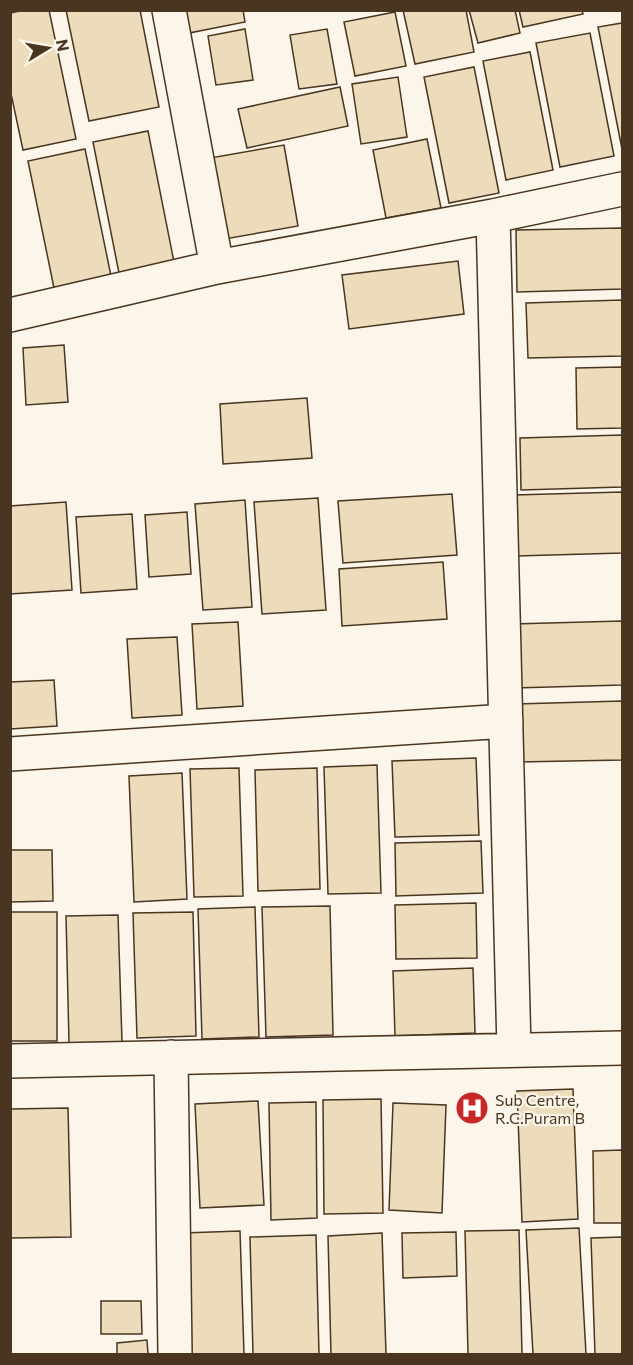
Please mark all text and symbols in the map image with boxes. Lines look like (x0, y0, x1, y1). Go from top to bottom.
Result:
north arrow (18, 18, 78, 78)
text: N (53, 37, 74, 53)
hospital icon: Sub Centre, R.C.Puram B (454, 1090, 490, 1126)
place label: Sub Centre, R.C.Puram B (495, 1090, 585, 1127)

